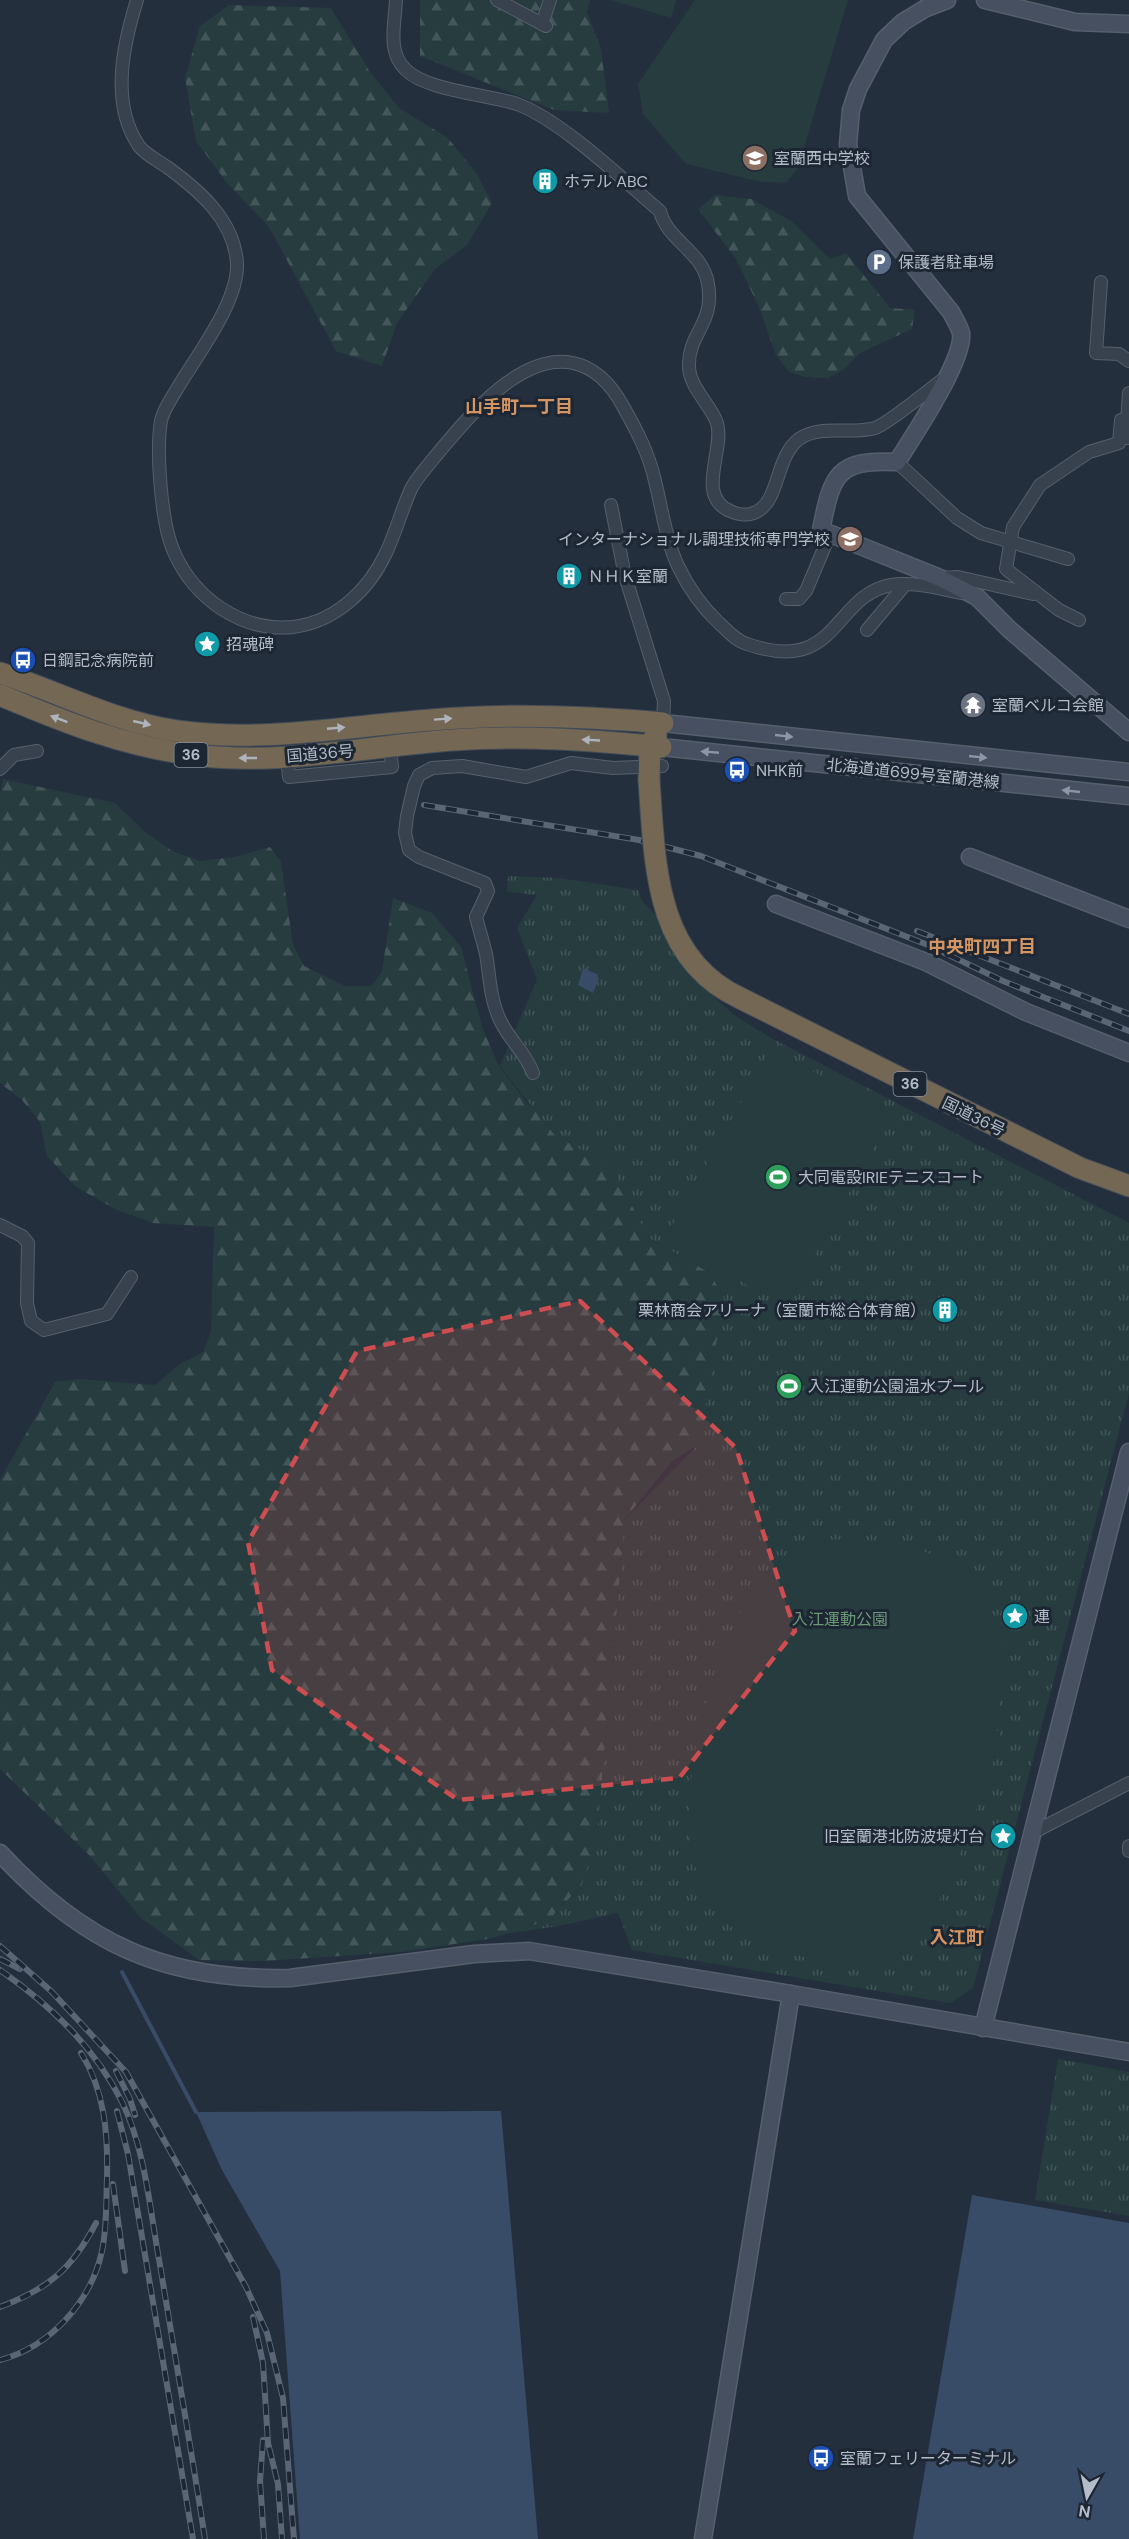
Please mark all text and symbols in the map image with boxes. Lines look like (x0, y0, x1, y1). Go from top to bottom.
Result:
school or university icon: 室蘭西中学校 (740, 143, 770, 173)
place label: 室蘭西中学校 (774, 148, 870, 169)
building icon: ホテル ABC (530, 166, 560, 196)
place label: ホテル ABC (564, 171, 648, 192)
parking icon: 保護者駐車場 (864, 247, 894, 277)
place label: 保護者駐車場 (898, 252, 994, 273)
district label: 山手町一丁目 (465, 395, 573, 419)
school or university icon: インターナショナル調理技術専門学校 (835, 524, 865, 554)
place label: インターナショナル調理技術専門学校 (558, 529, 830, 550)
building icon: ＮＨＫ室蘭 (554, 561, 584, 591)
place label: ＮＨＫ室蘭 (588, 566, 668, 587)
place icon: 招魂碑 (192, 629, 222, 659)
place label: 招魂碑 (226, 634, 274, 655)
bus stop icon: 日鋼記念病院前 (8, 645, 38, 675)
place label: 日鋼記念病院前 (42, 650, 154, 671)
temple icon: 室蘭ベルコ会館 (958, 690, 988, 720)
place label: 室蘭ベルコ会館 (992, 695, 1104, 716)
one-way arrow (49, 714, 67, 724)
one-way arrow (434, 714, 453, 723)
one-way arrow (133, 719, 152, 729)
one-way arrow (327, 723, 346, 733)
one-way arrow (775, 731, 794, 741)
one-way arrow (582, 736, 601, 745)
street label: 国道36号 (285, 740, 355, 767)
road number: 36 (174, 743, 207, 767)
one-way arrow (700, 747, 719, 757)
one-way arrow (968, 752, 987, 762)
one-way arrow (239, 753, 258, 762)
street label: 北海道道699号室蘭港線 (825, 754, 1000, 793)
bus stop icon: NHK前 (722, 755, 752, 785)
place label: NHK前 (756, 760, 803, 781)
one-way arrow (1061, 786, 1080, 796)
district label: 中央町四丁目 (928, 935, 1036, 959)
road number: 36 (894, 1072, 926, 1096)
street label: 国道36号 (939, 1092, 1009, 1141)
sports icon: 大同電設IRIEテニスコート (763, 1162, 793, 1192)
place label: 大同電設IRIEテニスコート (798, 1167, 984, 1188)
building icon: 栗林商会アリーナ（室蘭市総合体育館） (930, 1295, 960, 1325)
place label: 栗林商会アリーナ（室蘭市総合体育館） (638, 1300, 926, 1321)
sports icon: 入江運動公園温水プール (774, 1371, 804, 1401)
place label: 入江運動公園温水プール (808, 1376, 984, 1397)
place icon: 連 (1000, 1601, 1030, 1631)
place label: 連 (1034, 1606, 1050, 1627)
park label: 入江運動公園 (792, 1609, 888, 1630)
place icon: 旧室蘭港北防波堤灯台 (988, 1821, 1018, 1851)
place label: 旧室蘭港北防波堤灯台 (824, 1826, 984, 1847)
district label: 入江町 (930, 1926, 984, 1950)
bus stop icon: 室蘭フェリーターミナル (806, 2443, 836, 2473)
place label: 室蘭フェリーターミナル (840, 2448, 1016, 2469)
north arrow (1057, 2467, 1117, 2527)
text: N (1077, 2500, 1092, 2523)

